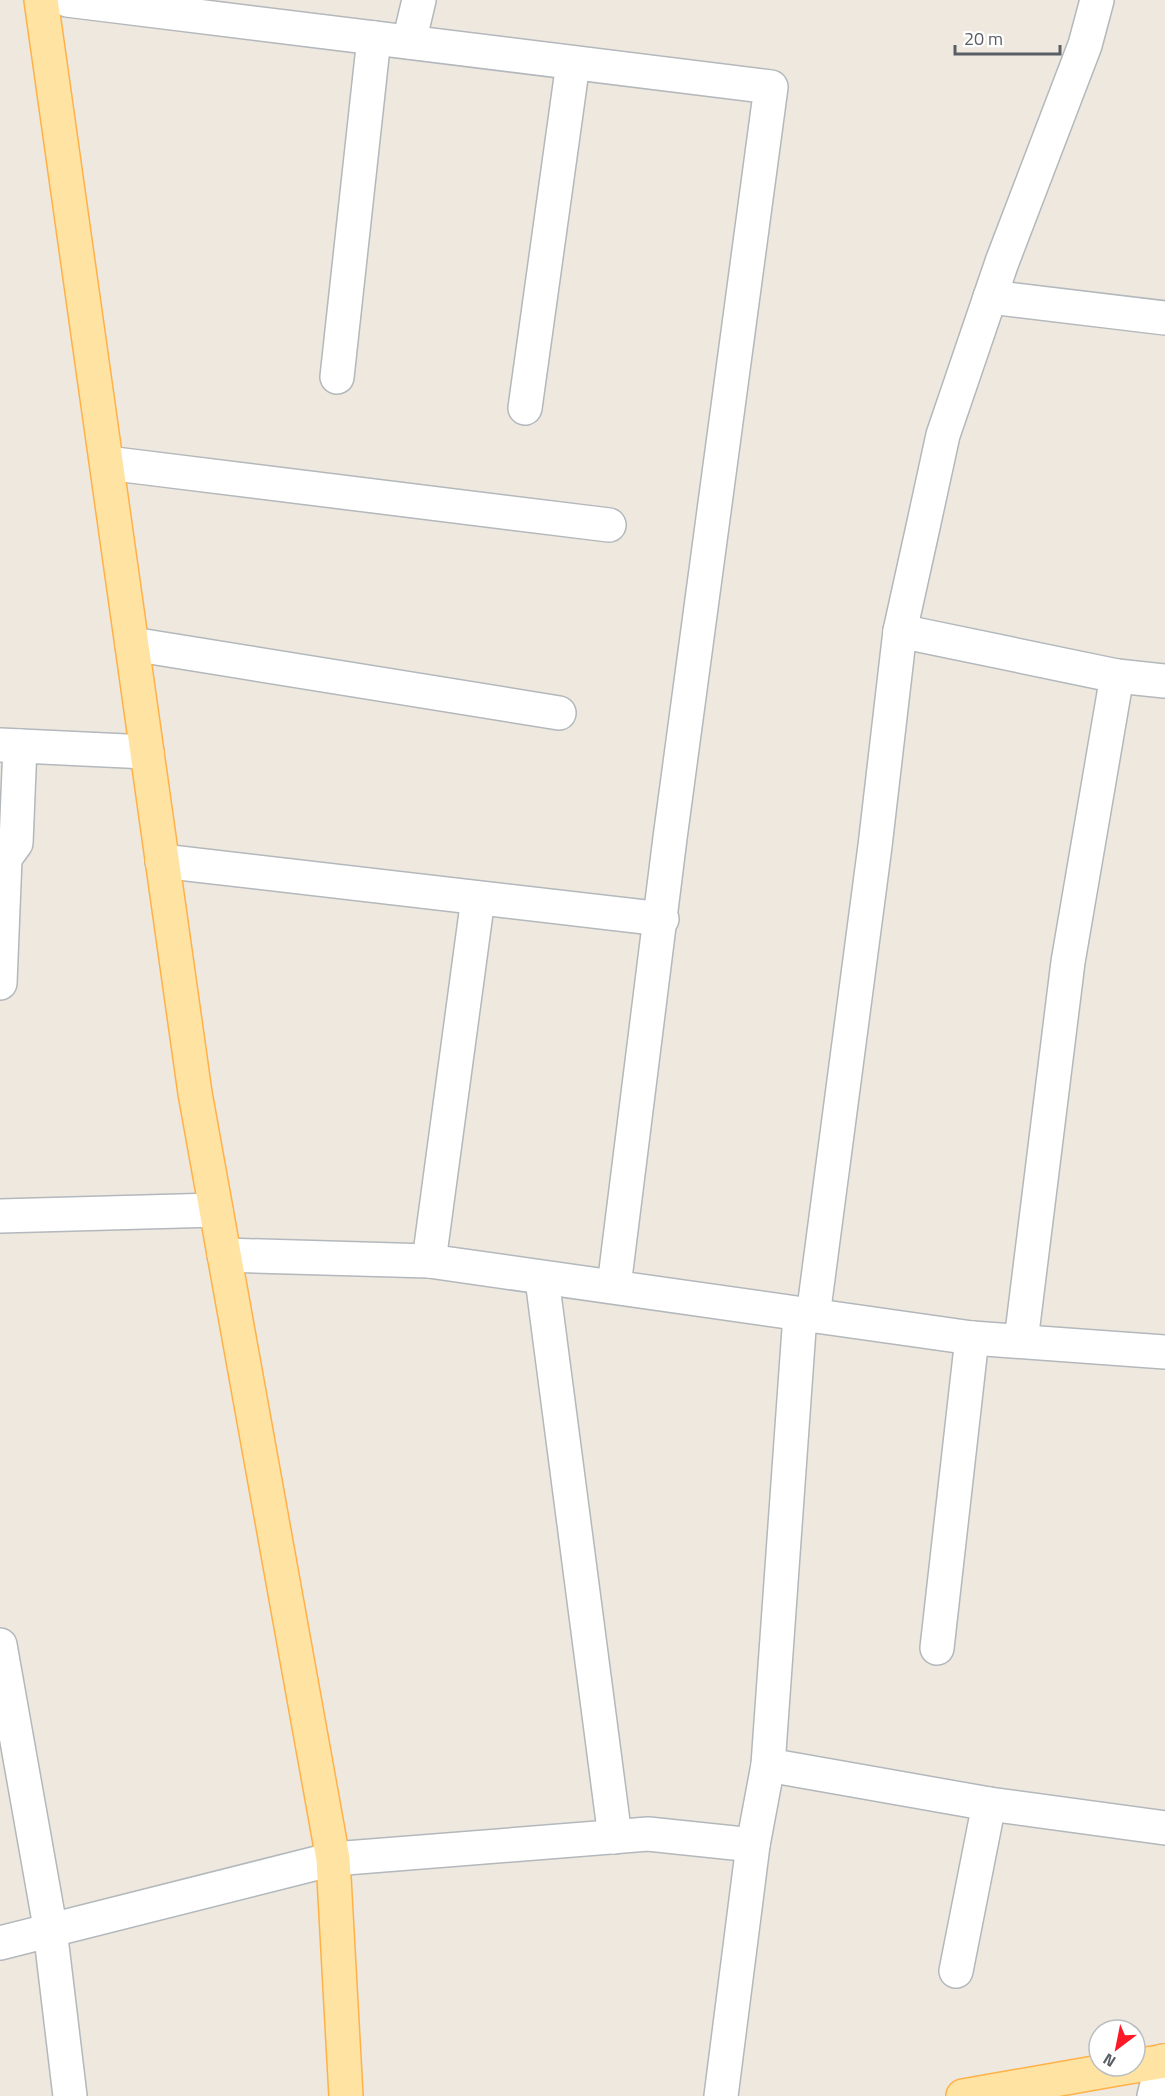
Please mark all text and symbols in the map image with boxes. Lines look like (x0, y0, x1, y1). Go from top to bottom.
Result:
scale bar (955, 18, 1060, 56)
text: 20 m (964, 25, 1003, 52)
north arrow (1087, 2018, 1147, 2078)
text: N (1098, 2048, 1120, 2074)

